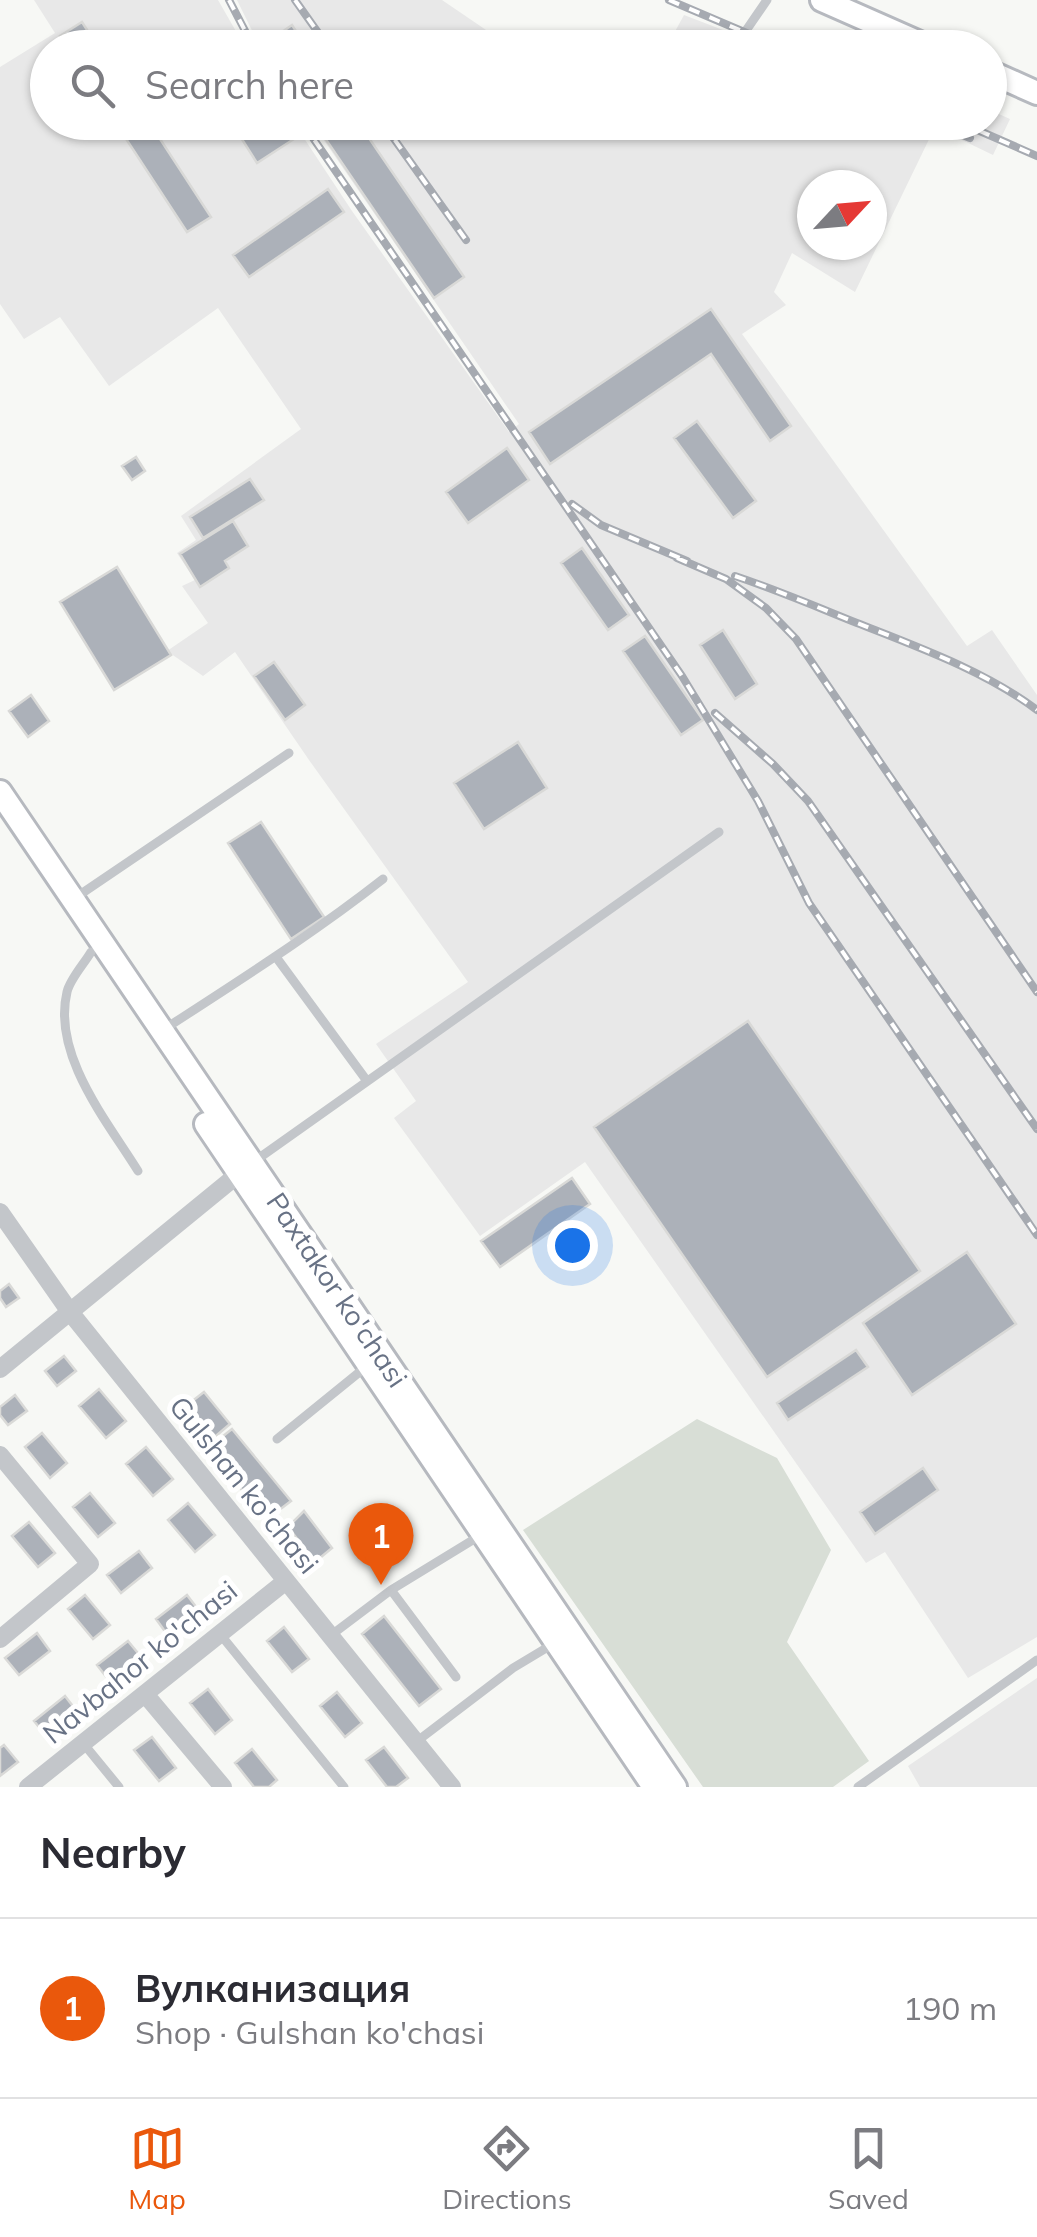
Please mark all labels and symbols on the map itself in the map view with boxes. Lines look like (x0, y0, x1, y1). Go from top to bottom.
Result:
north arrow (797, 170, 887, 260)
street label: Paxtakor ko'chasi (259, 1186, 415, 1394)
your location (547, 1220, 598, 1271)
street label: Gulshan ko'chasi (162, 1389, 327, 1580)
pin: 1 (348, 1502, 414, 1585)
street label: Navbahor ko'chasi (35, 1573, 244, 1751)

